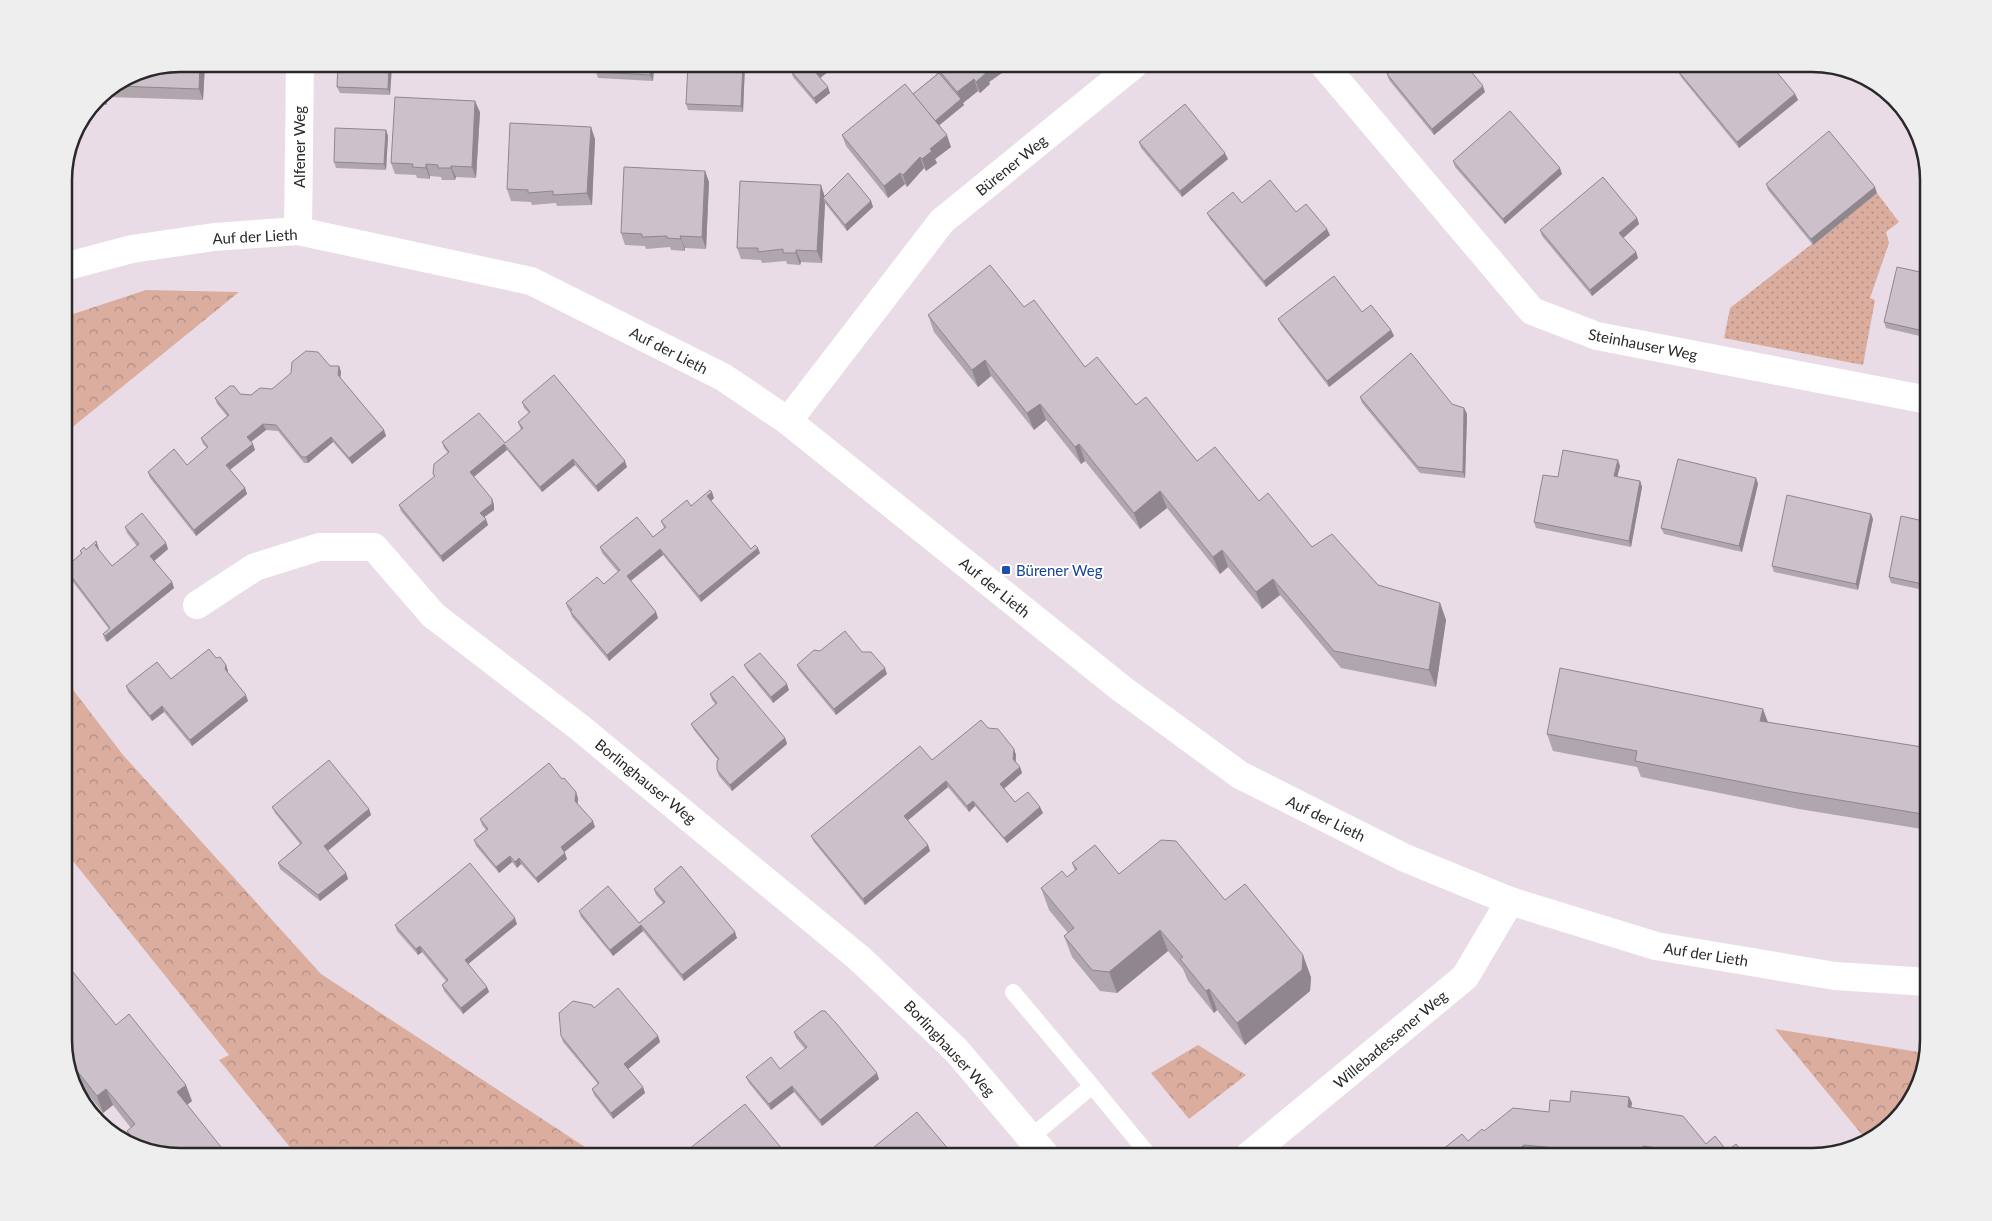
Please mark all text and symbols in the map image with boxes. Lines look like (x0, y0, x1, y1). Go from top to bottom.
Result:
street label: Alfener Weg (290, 106, 308, 188)
street label: Bürener Weg (972, 131, 1050, 199)
street label: Auf der Lieth (212, 225, 298, 247)
street label: Auf der Lieth (627, 323, 711, 377)
street label: Steinhauser Weg (1587, 325, 1699, 363)
street label: Auf der Lieth (956, 553, 1034, 621)
place label: Bürener Weg (1016, 561, 1103, 579)
marker: Bürener Weg (1000, 564, 1012, 576)
street label: Borlinghauser Weg (592, 735, 700, 827)
street label: Auf der Lieth (1284, 791, 1368, 845)
street label: Auf der Lieth (1662, 938, 1750, 970)
street label: Willebadessener Weg (1330, 986, 1451, 1092)
street label: Borlinghauser Weg (901, 996, 999, 1100)

